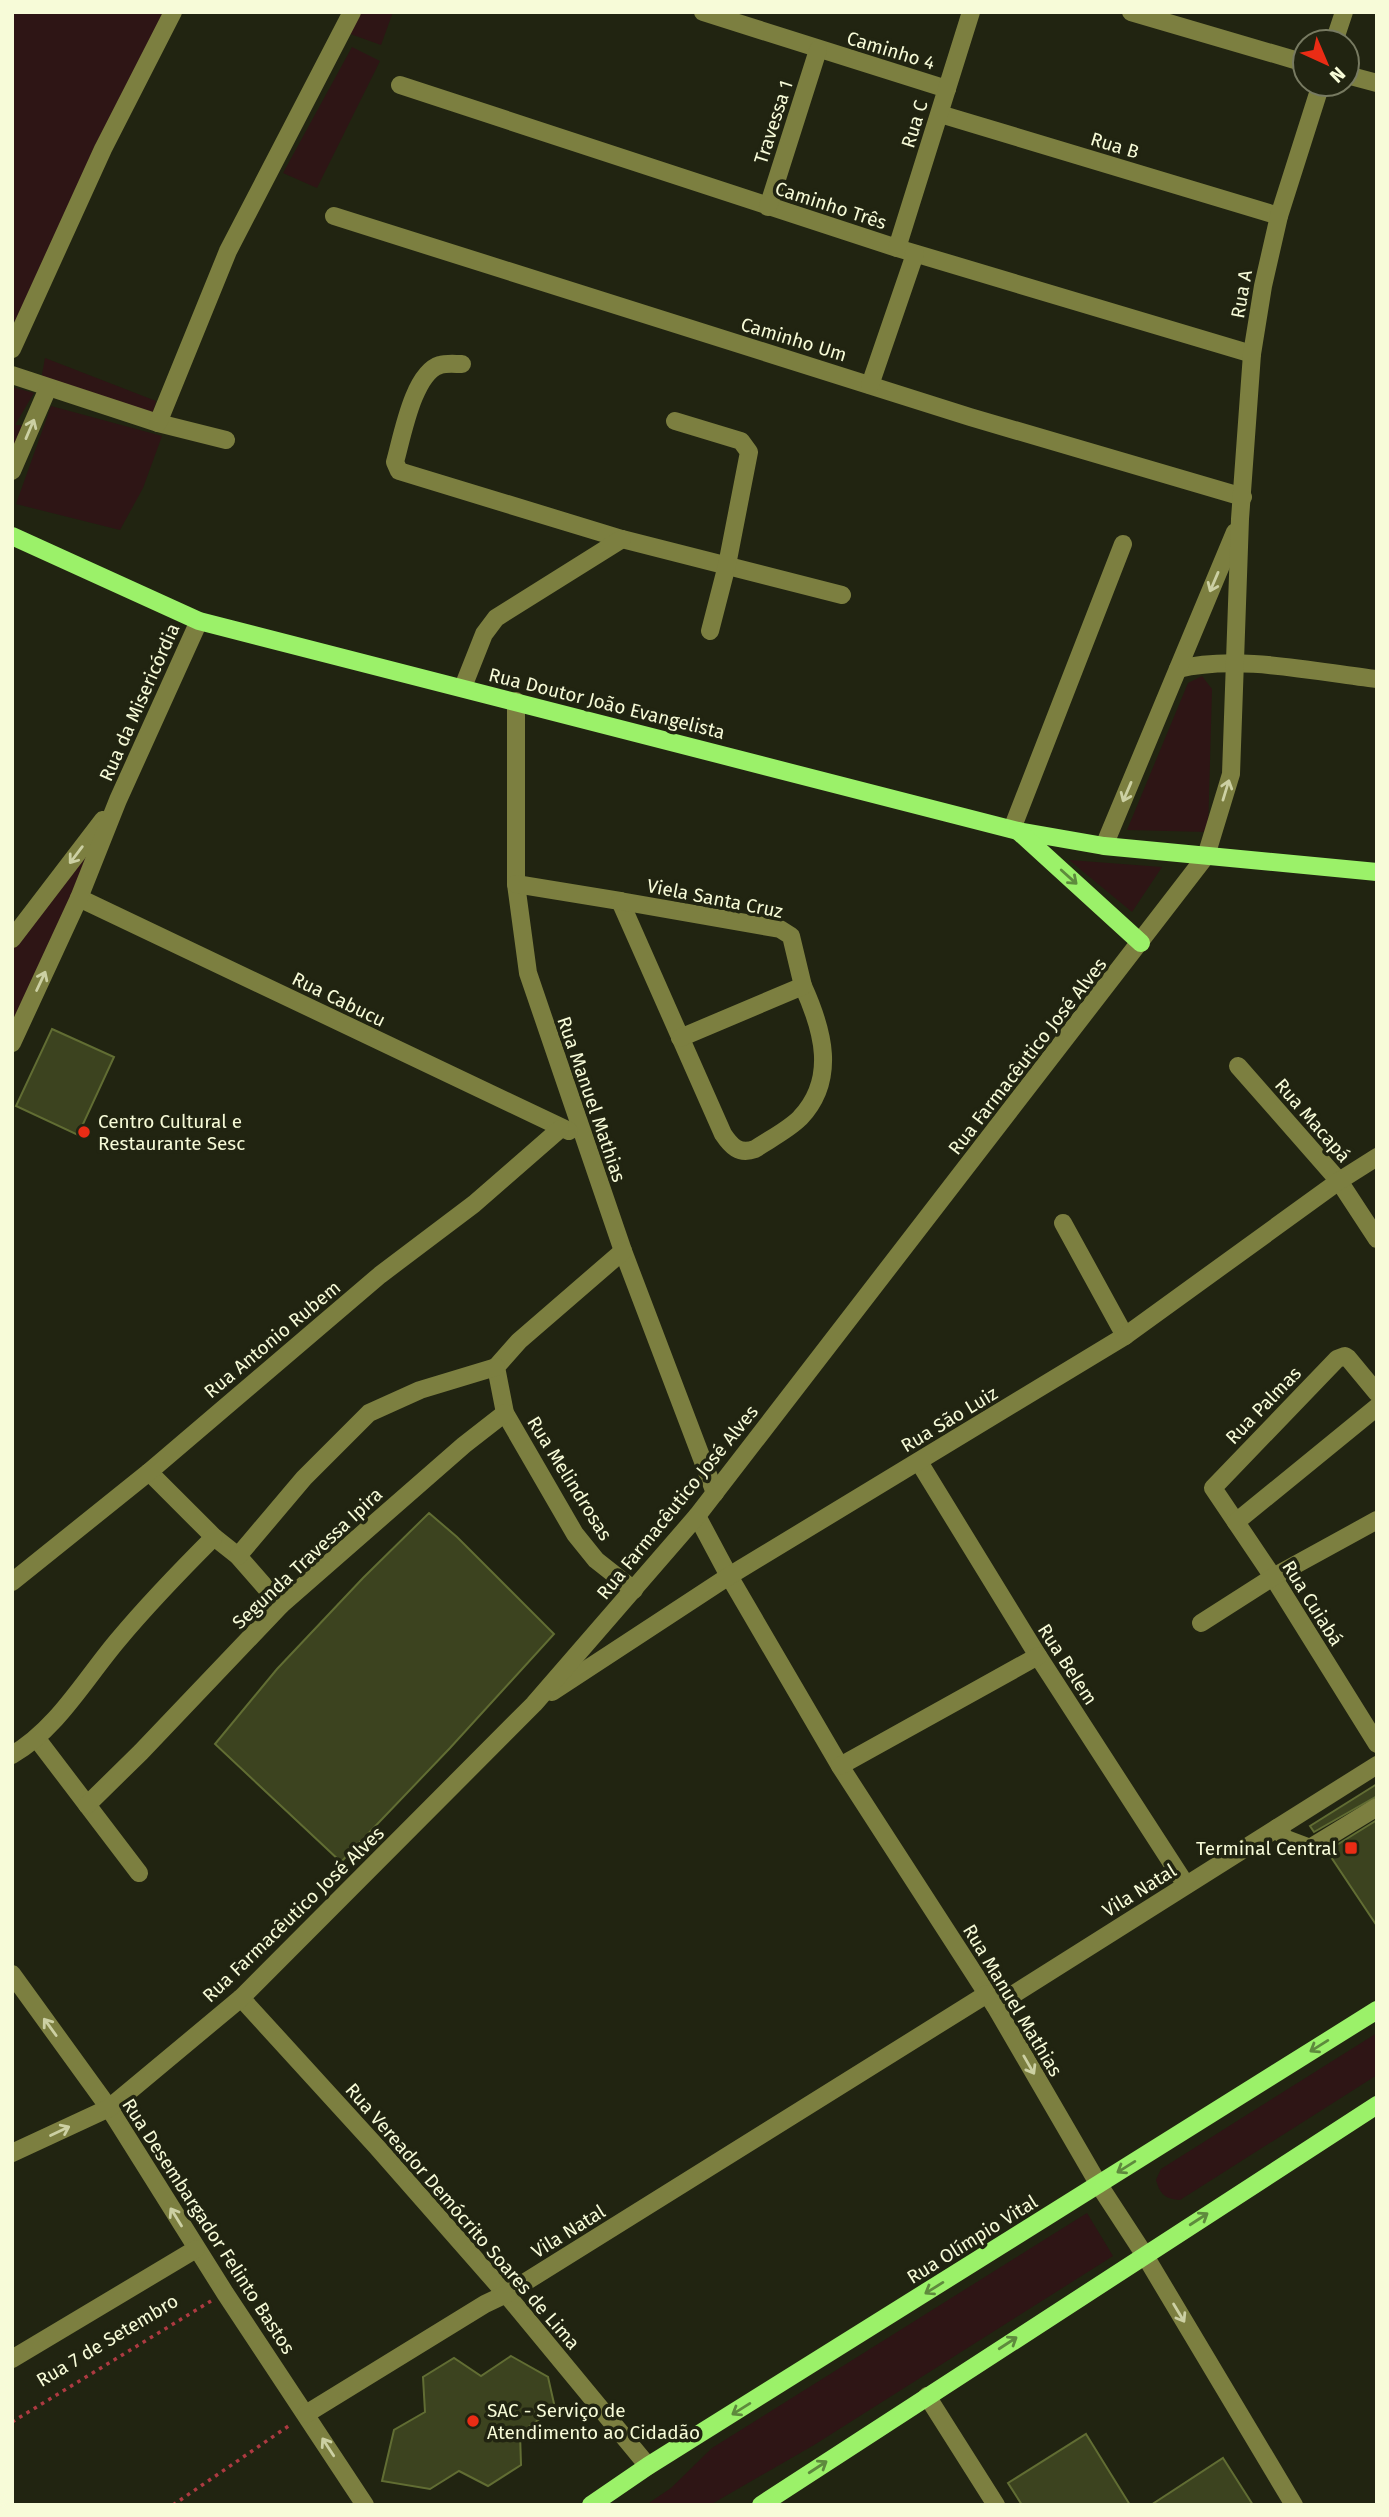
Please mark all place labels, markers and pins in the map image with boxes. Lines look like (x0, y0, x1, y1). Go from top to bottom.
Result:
place label: Centro Cultural e Restaurante Sesc (98, 1110, 245, 1155)
marker: Centro Cultural e Restaurante Sesc (76, 1124, 92, 1140)
place label: Terminal Central (1196, 1837, 1337, 1860)
marker: Terminal Central (1343, 1840, 1359, 1856)
place label: SAC - Serviço de Atendimento ao Cidadão (487, 2399, 700, 2444)
marker: SAC - Serviço de Atendimento ao Cidadão (465, 2413, 481, 2429)

